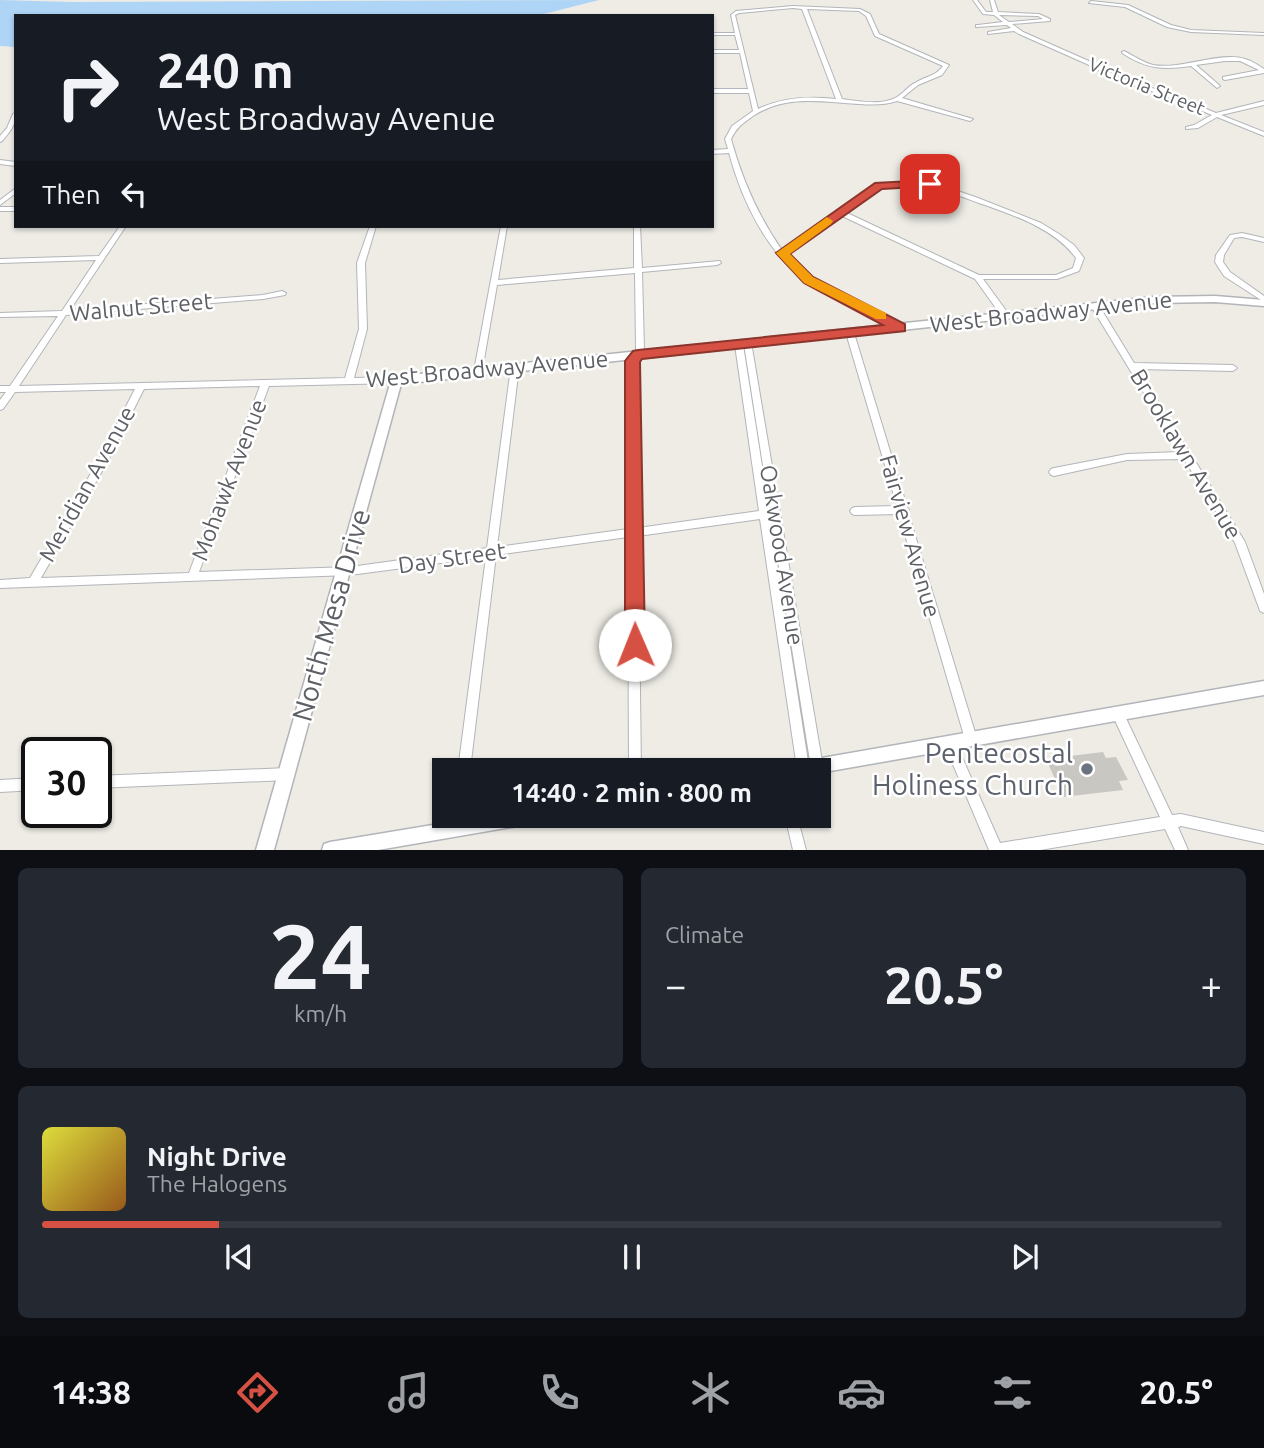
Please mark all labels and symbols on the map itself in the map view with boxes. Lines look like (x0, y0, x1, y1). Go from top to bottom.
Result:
street label: Victoria Street (1086, 53, 1209, 120)
pin (900, 154, 960, 214)
street label: West Broadway Avenue (929, 286, 1173, 337)
street label: Walnut Street (68, 288, 213, 325)
street label: West Broadway Avenue (365, 345, 609, 392)
street label: Brooklawn Avenue (1126, 364, 1247, 543)
street label: Mohawk Avenue (186, 396, 271, 564)
street label: Meridian Avenue (34, 402, 140, 566)
street label: Fairview Avenue (875, 452, 946, 620)
street label: Oakwood Avenue (756, 463, 809, 647)
street label: North Mesa Drive (285, 505, 376, 725)
street label: Day Street (396, 538, 507, 577)
position arrow (598, 608, 672, 682)
speed limit sign: 30 (21, 737, 112, 828)
place label: Pentecostal Holiness Church (872, 737, 1073, 800)
marker: Pentecostal Holiness Church (1079, 761, 1095, 777)

